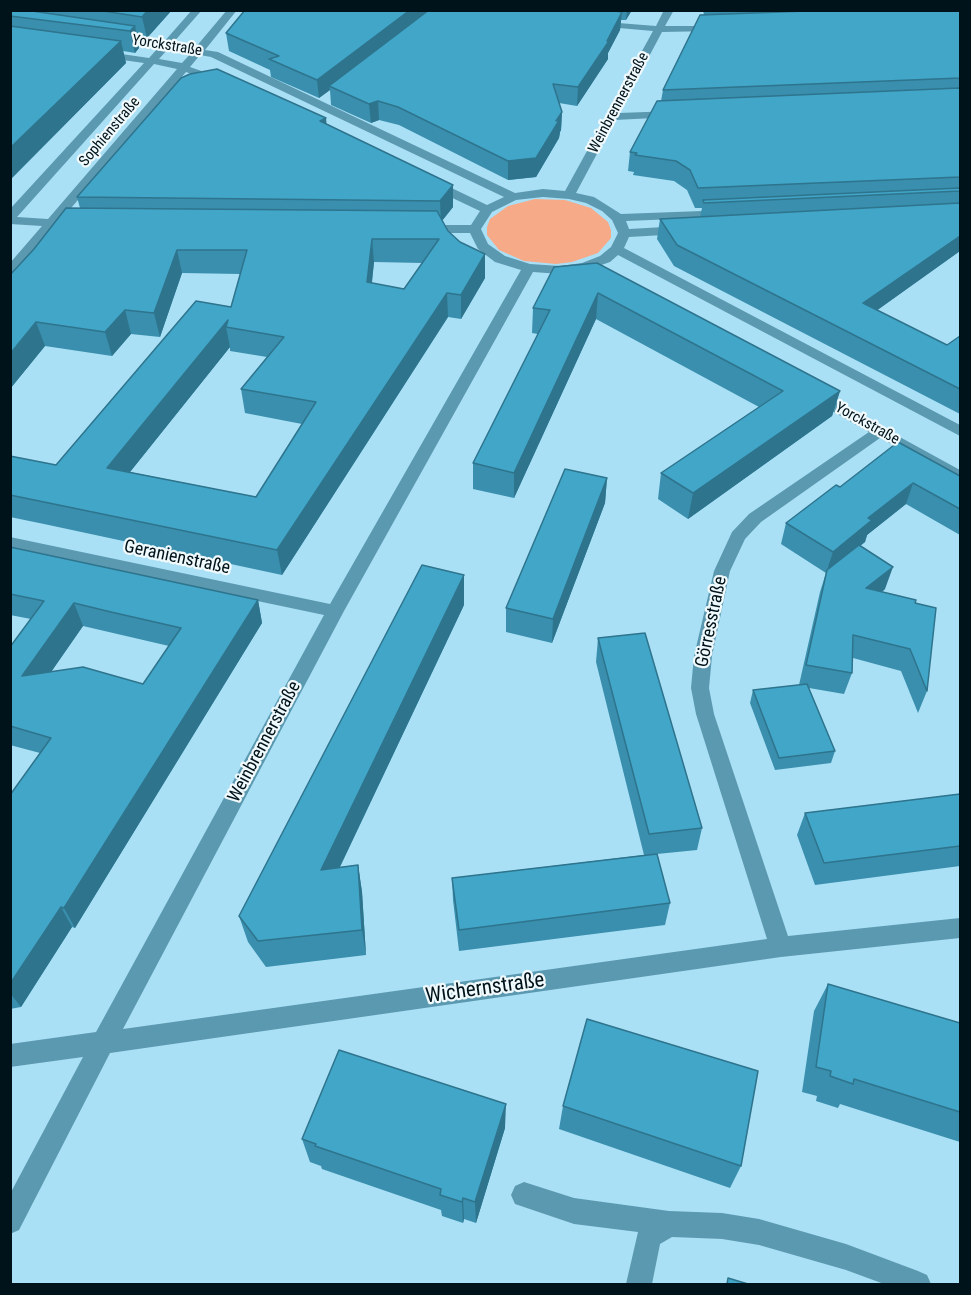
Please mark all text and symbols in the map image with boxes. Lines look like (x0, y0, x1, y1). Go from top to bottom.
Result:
street label: Yorckstraße (131, 32, 203, 60)
street label: Weinbrennerstraße (585, 50, 653, 156)
street label: Sophienstraße (76, 94, 144, 170)
street label: Yorckstraße (832, 399, 902, 449)
street label: Geranienstraße (122, 536, 232, 580)
street label: Görresstraße (692, 575, 732, 669)
street label: Weinbrennerstraße (224, 678, 306, 806)
street label: Wichernstraße (424, 968, 546, 1010)

